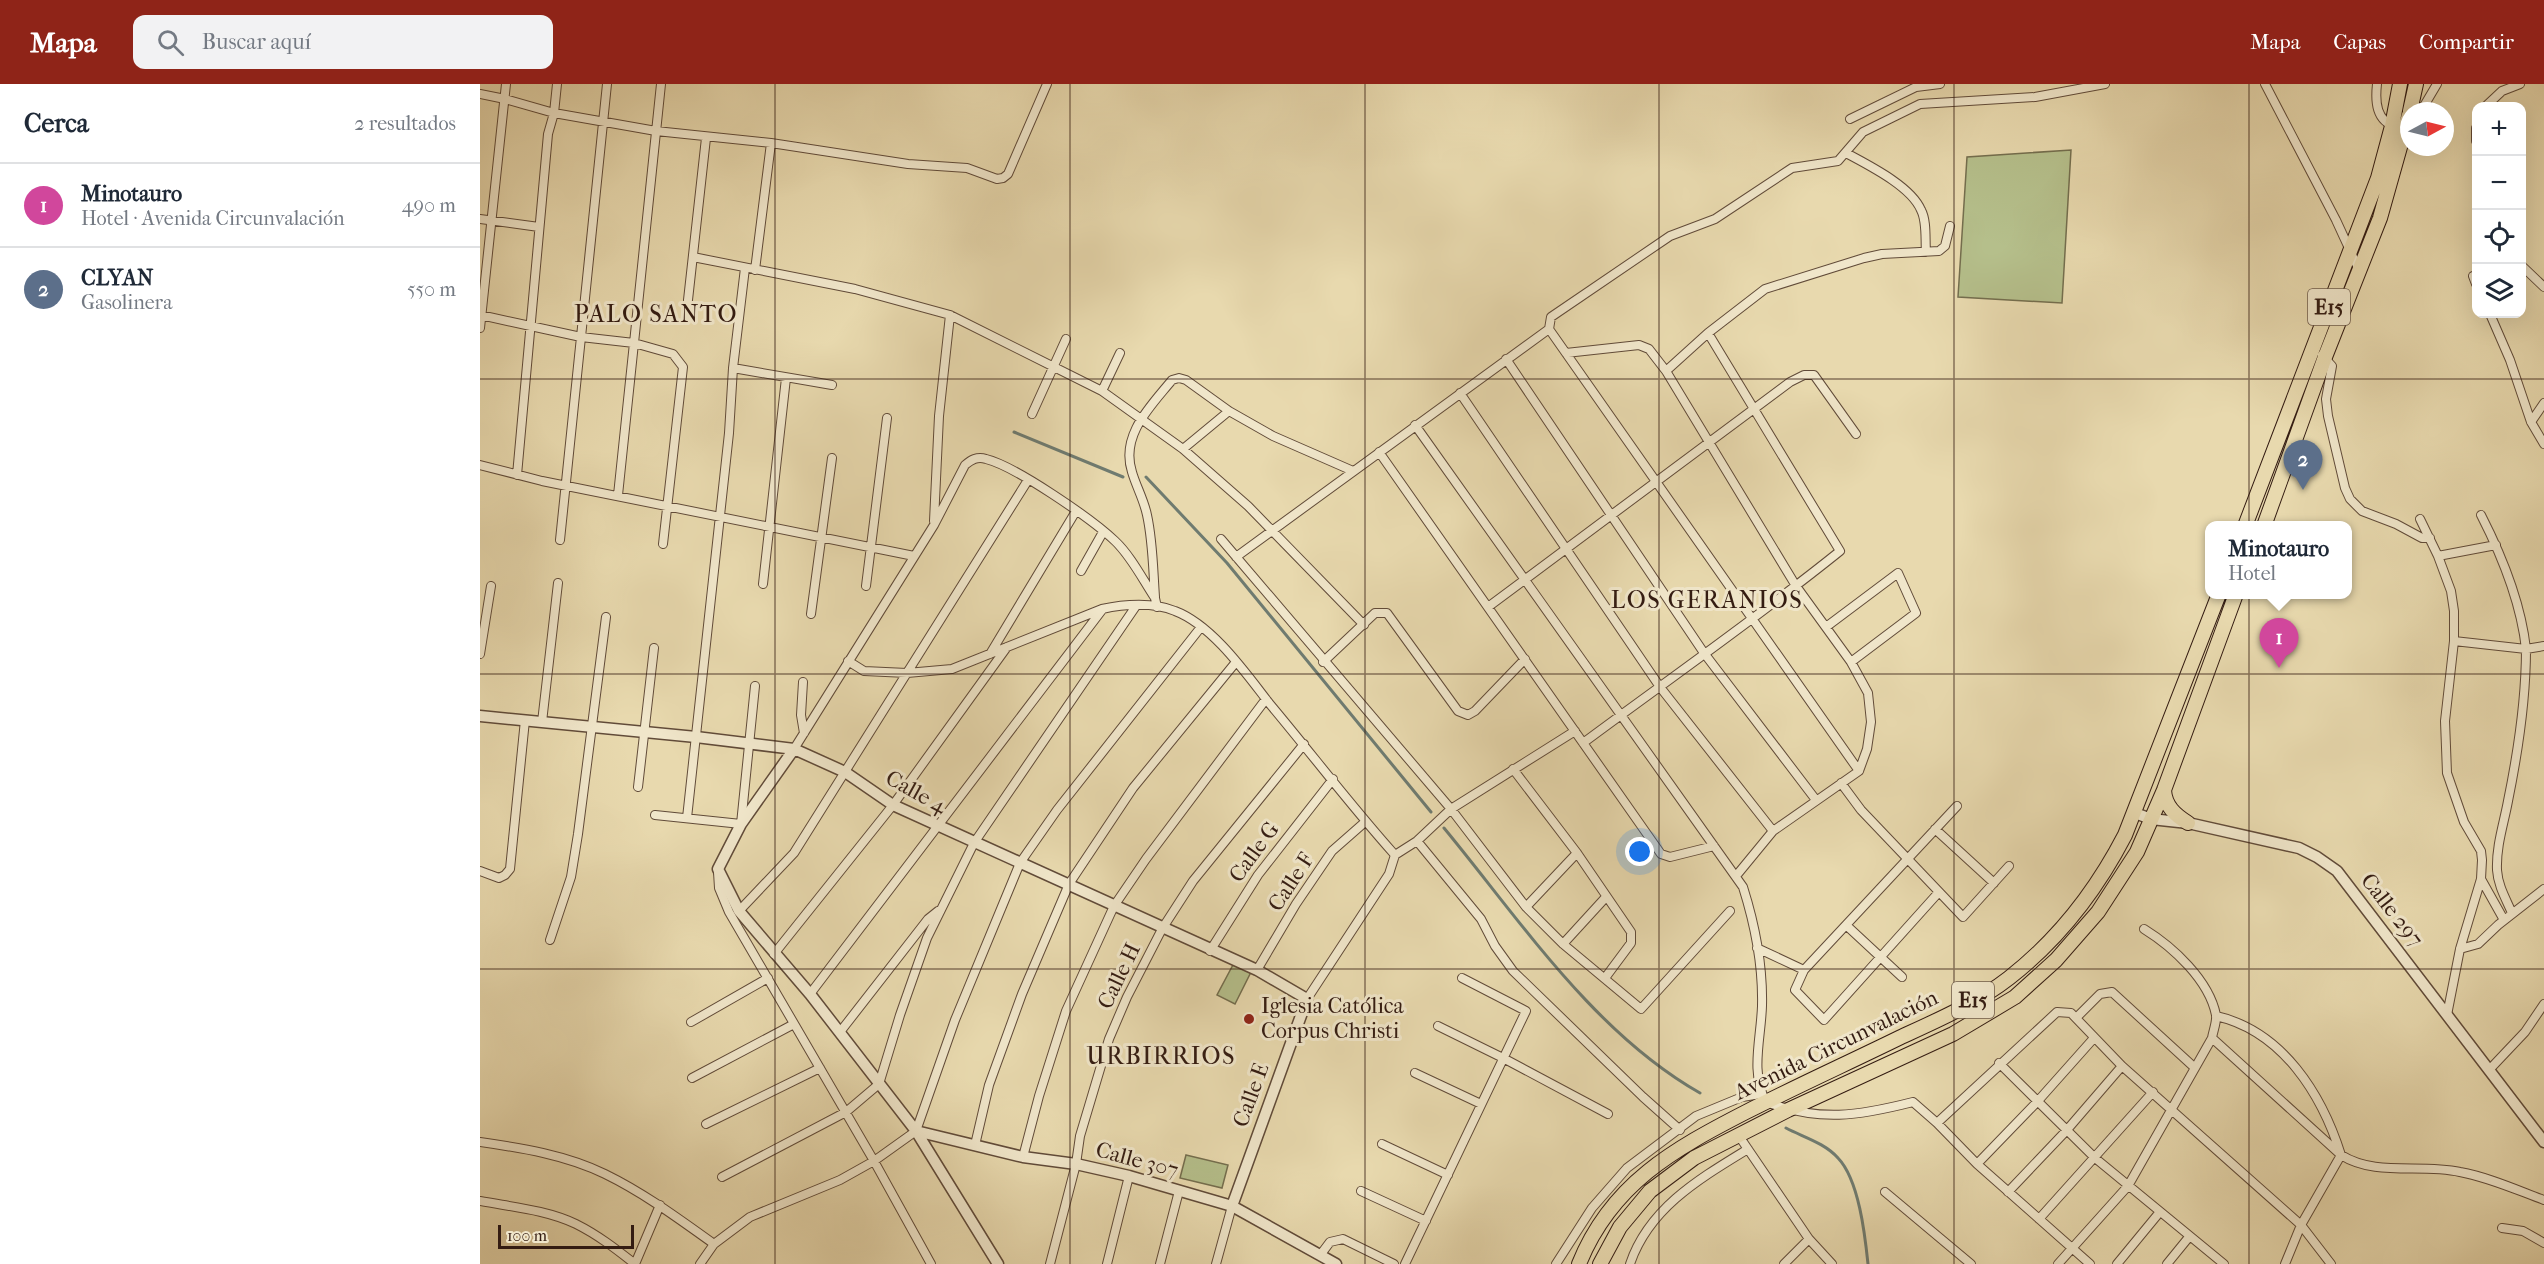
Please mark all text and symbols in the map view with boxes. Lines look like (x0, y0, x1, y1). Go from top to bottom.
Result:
search box (133, 15, 553, 69)
text: Mapa (30, 26, 97, 59)
icon: search (154, 26, 187, 59)
text: Buscar aquí (202, 29, 311, 55)
text: Mapa (2250, 30, 2300, 54)
text: Capas (2333, 30, 2386, 54)
text: Compartir (2419, 30, 2514, 54)
north arrow (2400, 102, 2454, 156)
map controls (2472, 102, 2526, 318)
button: + (2472, 102, 2526, 156)
text: Cerca (24, 108, 89, 139)
text: 2 resultados (354, 112, 456, 135)
button: − (2472, 156, 2526, 210)
text: Minotauro (81, 181, 182, 207)
text: 1 (40, 194, 47, 217)
text: 490 m (402, 194, 456, 217)
text: Hotel · Avenida Circunvalación (81, 207, 345, 230)
button: locate (2472, 210, 2526, 264)
button: layers (2472, 264, 2526, 318)
text: CLYAN (81, 265, 153, 291)
text: 2 (38, 278, 49, 301)
text: 550 m (407, 278, 456, 301)
road number: E15 (2308, 289, 2350, 325)
text: Gasolinera (81, 291, 172, 314)
district label: PALO SANTO (574, 300, 738, 328)
pin: 2 (2284, 440, 2322, 490)
popup (2205, 521, 2352, 599)
text: Minotauro (2228, 536, 2329, 562)
text: Hotel (2228, 562, 2276, 585)
district label: LOS GERANIOS (1611, 586, 1803, 614)
pin: 1 (2260, 618, 2298, 668)
street label: Calle 4 (881, 765, 952, 820)
street label: Calle G (1223, 817, 1285, 887)
your location (1625, 837, 1654, 866)
street label: Calle F (1263, 848, 1320, 916)
street label: Calle 297 (2355, 868, 2429, 952)
street label: Calle H (1092, 939, 1146, 1013)
road number: E15 (1952, 982, 1994, 1018)
street label: Avenida Circunvalación (1729, 984, 1942, 1106)
place label: Iglesia Católica Corpus Christi (1261, 993, 1404, 1044)
marker: Iglesia Católica Corpus Christi (1242, 1012, 1256, 1026)
district label: URBIRRIOS (1086, 1042, 1236, 1070)
street label: Calle E (1227, 1060, 1275, 1130)
street label: Calle 307 (1093, 1137, 1181, 1183)
scale bar (498, 1222, 634, 1250)
text: 100 m (507, 1226, 547, 1245)

